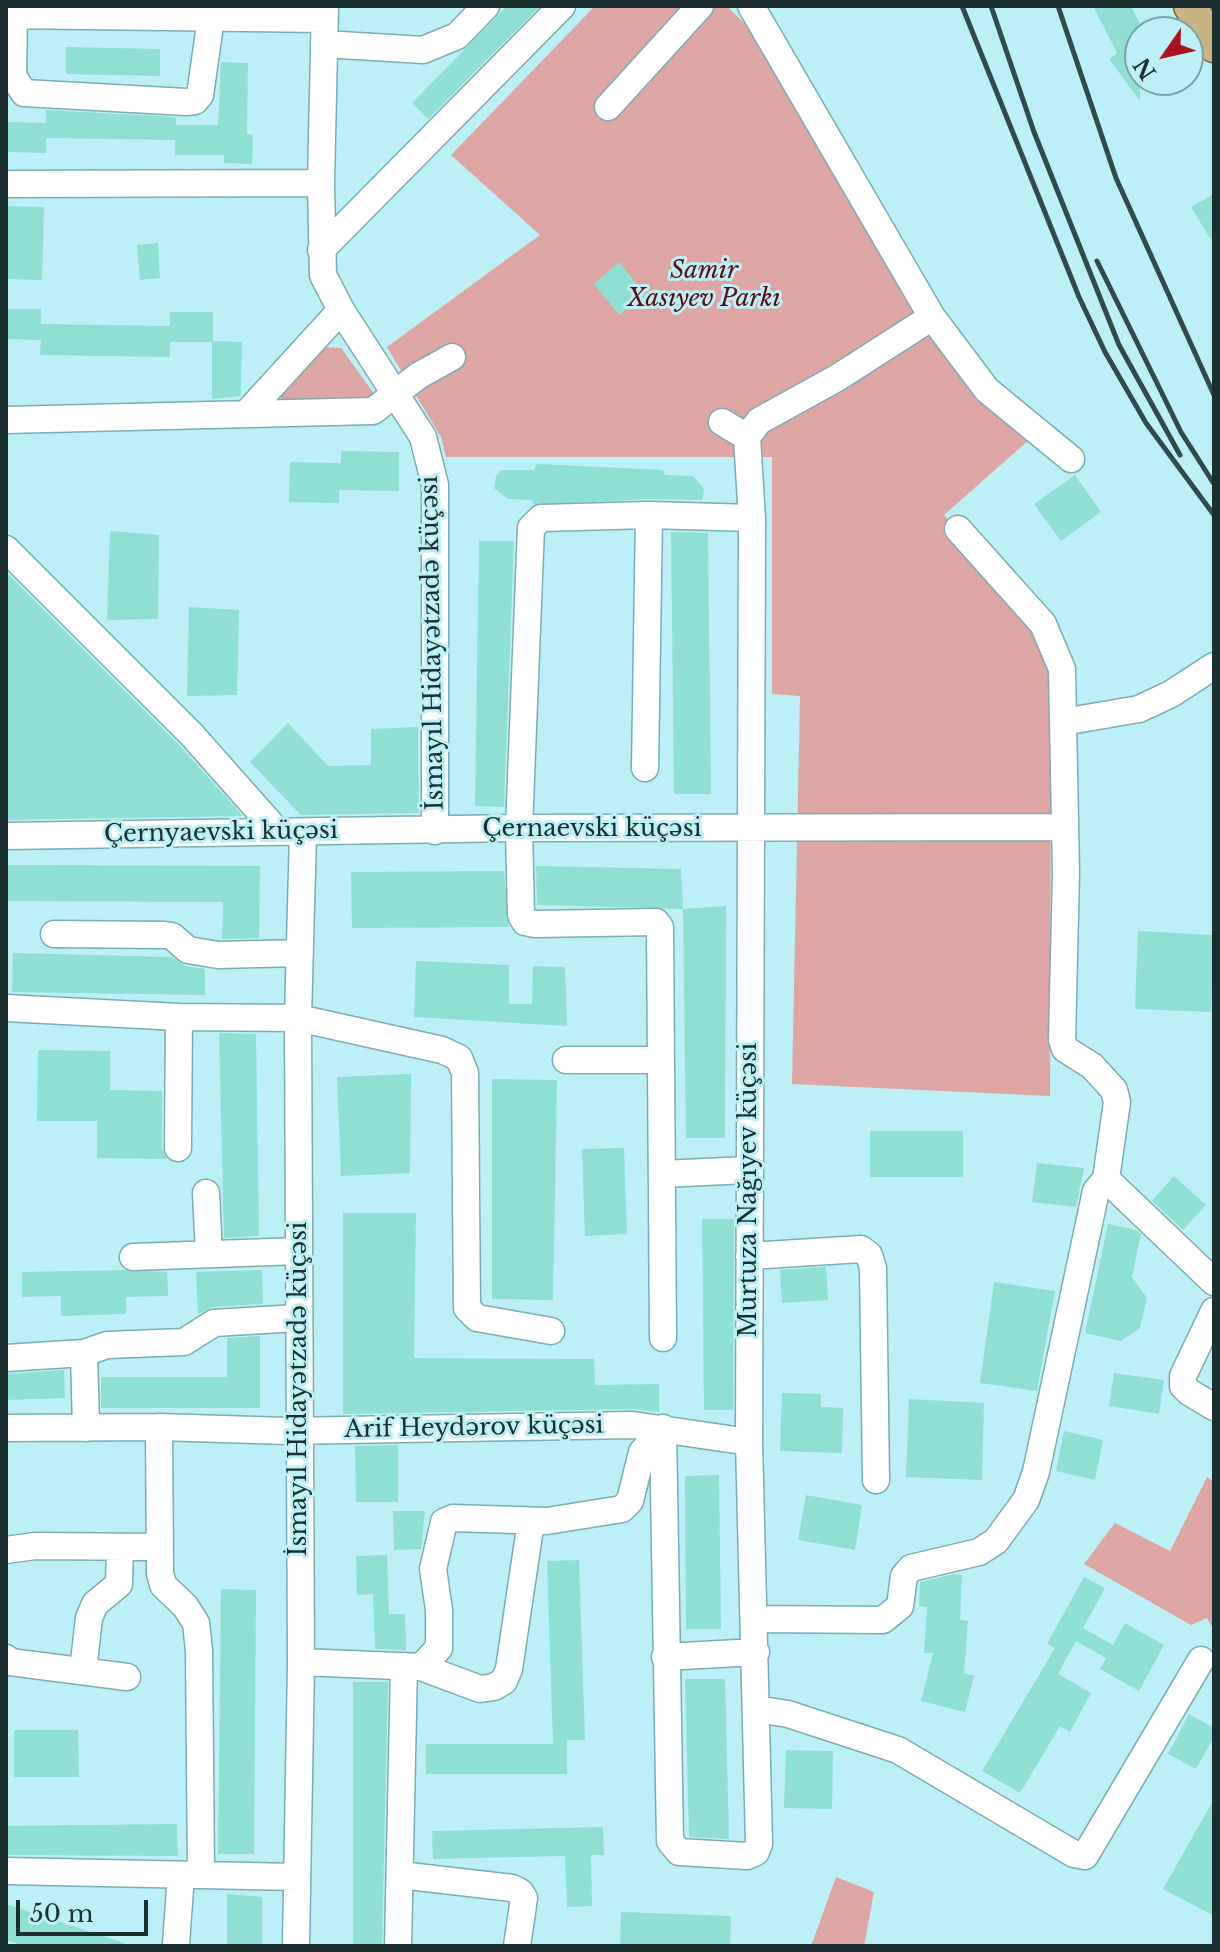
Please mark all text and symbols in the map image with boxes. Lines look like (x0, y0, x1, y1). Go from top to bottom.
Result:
north arrow (1124, 16, 1204, 96)
text: N (1128, 52, 1162, 85)
park label: Samir Xasıyev Parkı (627, 257, 781, 313)
street label: İsmayıl Hidayətzadə küçəsi (416, 475, 450, 811)
street label: Çernaevski küçəsi (482, 815, 702, 843)
street label: Çernyaevski küçəsi (104, 817, 338, 849)
street label: Murtuza Nağıyev küçəsi (735, 1043, 763, 1337)
street label: İsmayıl Hidayətzadə küçəsi (285, 1222, 313, 1556)
street label: Arif Heydərov küçəsi (344, 1411, 604, 1445)
scale bar (20, 1884, 152, 1934)
text: 50 m (30, 1899, 93, 1928)

